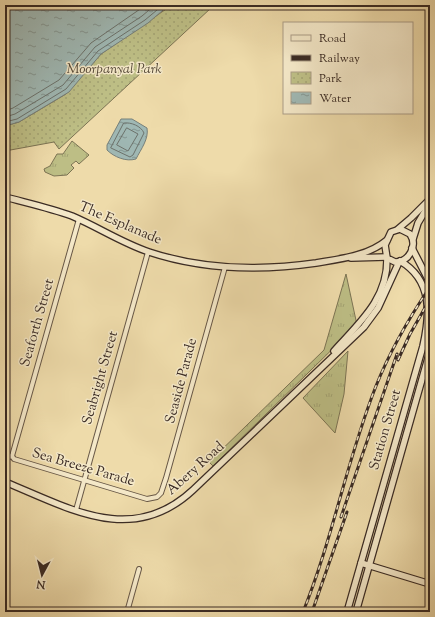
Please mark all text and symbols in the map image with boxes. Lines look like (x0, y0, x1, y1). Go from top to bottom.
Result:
legend (283, 22, 413, 114)
text: Road (319, 30, 346, 48)
text: Railway (319, 50, 360, 68)
park label: Moorpanyal Park (66, 60, 162, 80)
text: Park (319, 70, 342, 88)
text: Water (319, 90, 352, 108)
street label: The Esplanade (75, 198, 165, 250)
street label: Seaforth Street (16, 276, 60, 369)
street label: Seabright Street (78, 329, 124, 427)
street label: Seaside Parade (161, 336, 203, 426)
street label: Station Street (365, 387, 407, 473)
street label: Abery Road (163, 437, 230, 501)
street label: Sea Breeze Parade (29, 444, 137, 492)
north arrow (22, 555, 62, 595)
text: N (35, 575, 47, 593)

